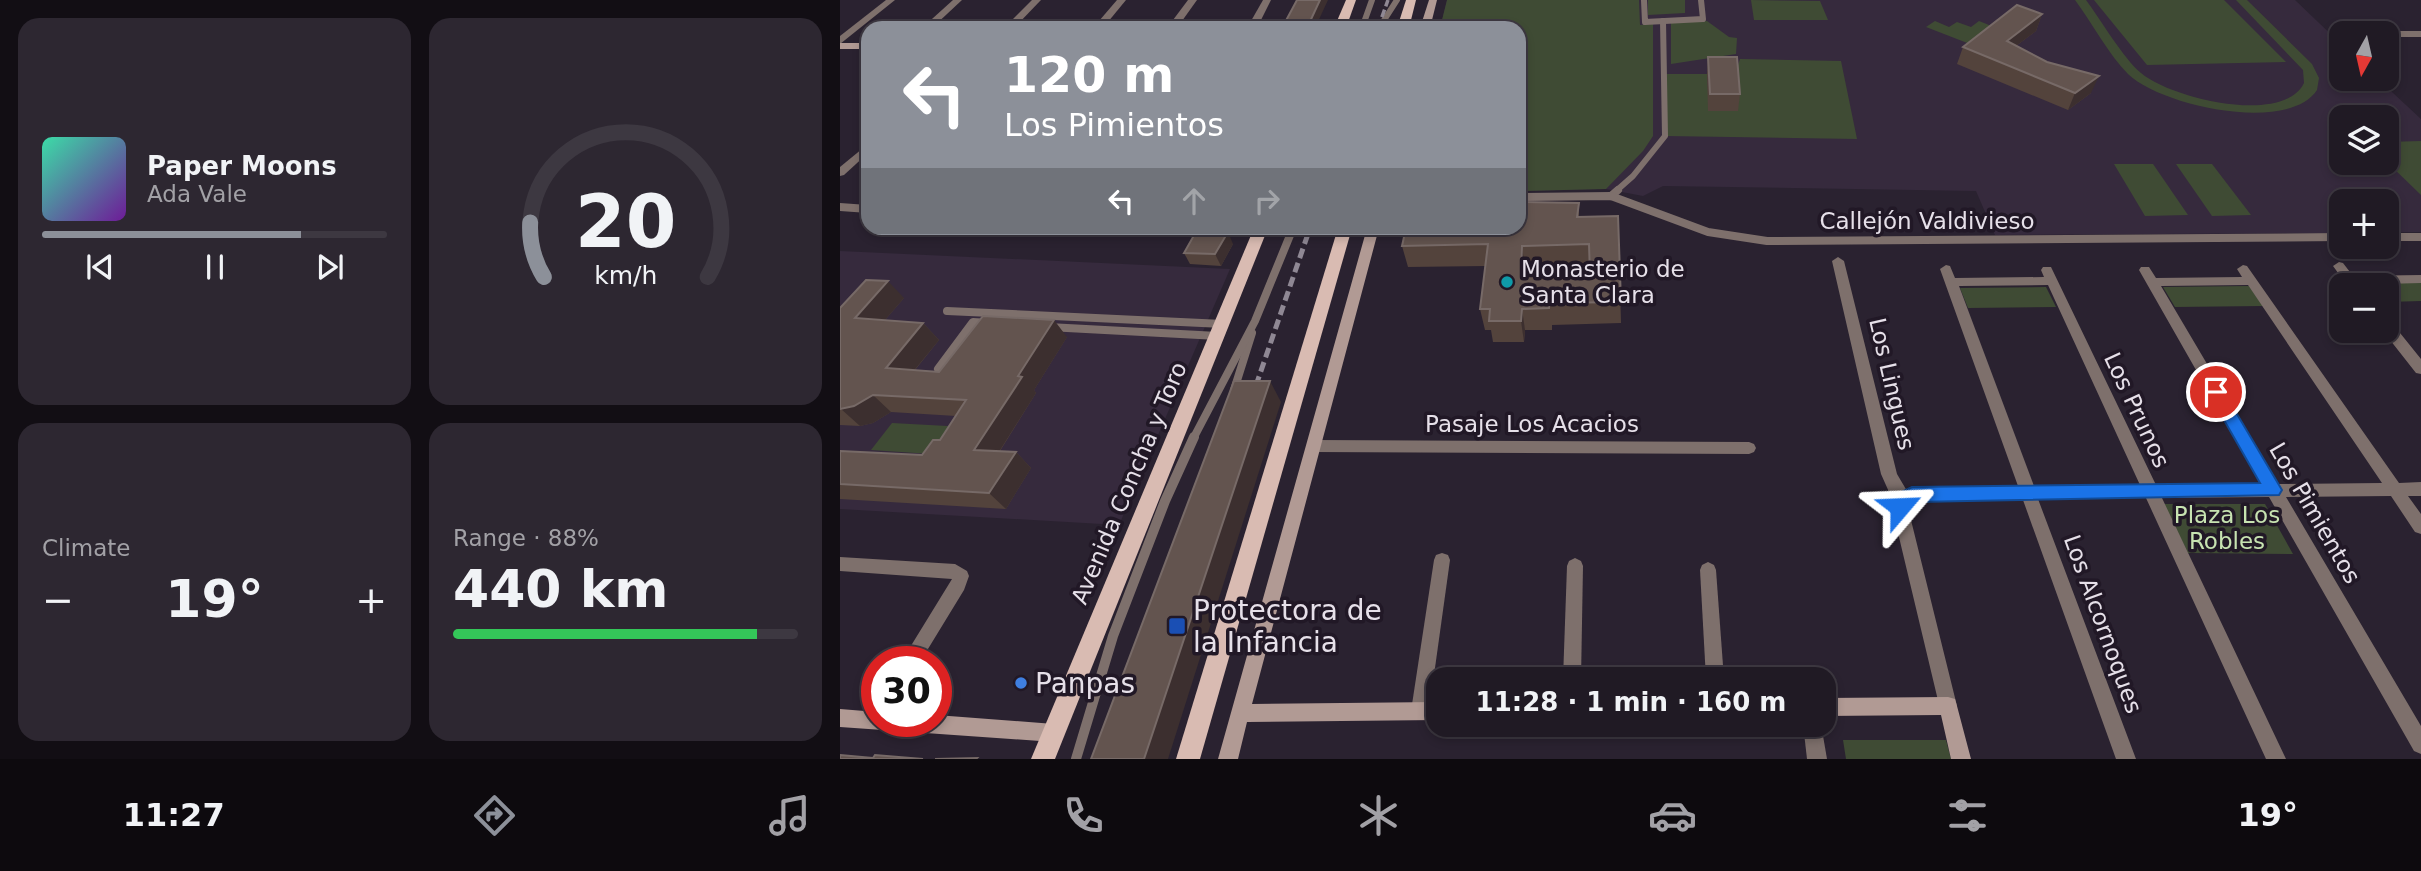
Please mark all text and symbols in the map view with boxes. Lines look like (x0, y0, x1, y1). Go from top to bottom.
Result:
north arrow (2329, 21, 2399, 91)
map controls (2329, 21, 2399, 343)
text: 120 m (1004, 47, 1174, 104)
icon: left (889, 49, 980, 140)
button: layers (2329, 105, 2399, 175)
text: Los Pimientos (1004, 106, 1224, 144)
text: Paper Moons (147, 151, 337, 181)
text: 20 (575, 180, 676, 265)
text: Ada Vale (147, 181, 247, 207)
icon: left (1102, 182, 1140, 220)
icon: ahead (1175, 182, 1213, 220)
icon: right (1248, 182, 1286, 220)
button: + (2329, 189, 2399, 259)
street label: Callejón Valdivieso (1819, 208, 2035, 234)
icon: previous (81, 248, 119, 286)
icon: pause (196, 248, 234, 286)
icon: next (311, 248, 349, 286)
place label: Monasterio de Santa Clara (1521, 256, 1685, 308)
text: km/h (594, 261, 657, 290)
button: − (2329, 273, 2399, 343)
marker: Monasterio de Santa Clara (1499, 274, 1515, 290)
street label: Los Lingues (1864, 315, 1920, 453)
street label: Los Prunos (2099, 348, 2175, 472)
street label: Avenida Concha y Toro (1066, 358, 1192, 608)
pin (2186, 362, 2246, 422)
icon: arrive (2197, 373, 2235, 411)
street label: Pasaje Los Acacios (1425, 411, 1639, 437)
street label: Los Pimientos (2264, 438, 2366, 588)
position arrow (1863, 470, 1937, 544)
park label: Plaza Los Robles (2174, 502, 2280, 554)
text: Range · 88% (453, 525, 599, 551)
street label: Los Alcornoques (2059, 531, 2147, 717)
text: Climate (42, 535, 131, 561)
text: 440 km (453, 559, 668, 619)
text: 19° (165, 569, 264, 629)
text: − (42, 578, 74, 622)
text: + (355, 578, 387, 622)
place label: Protectora de la Infancia (1193, 594, 1382, 659)
marker: Protectora de la Infancia (1167, 616, 1187, 636)
speed limit sign: 30 (861, 646, 952, 737)
place label: Panpas (1035, 667, 1135, 700)
marker: Panpas (1013, 675, 1029, 691)
text: 11:28 · 1 min · 160 m (1476, 687, 1786, 717)
icon: directions (470, 791, 519, 840)
icon: music (765, 791, 814, 840)
icon: phone (1059, 791, 1108, 840)
icon: climate (1354, 791, 1403, 840)
icon: car (1648, 791, 1697, 840)
icon: filters (1943, 791, 1992, 840)
text: 11:27 (123, 796, 225, 834)
text: 19° (2238, 796, 2298, 834)

